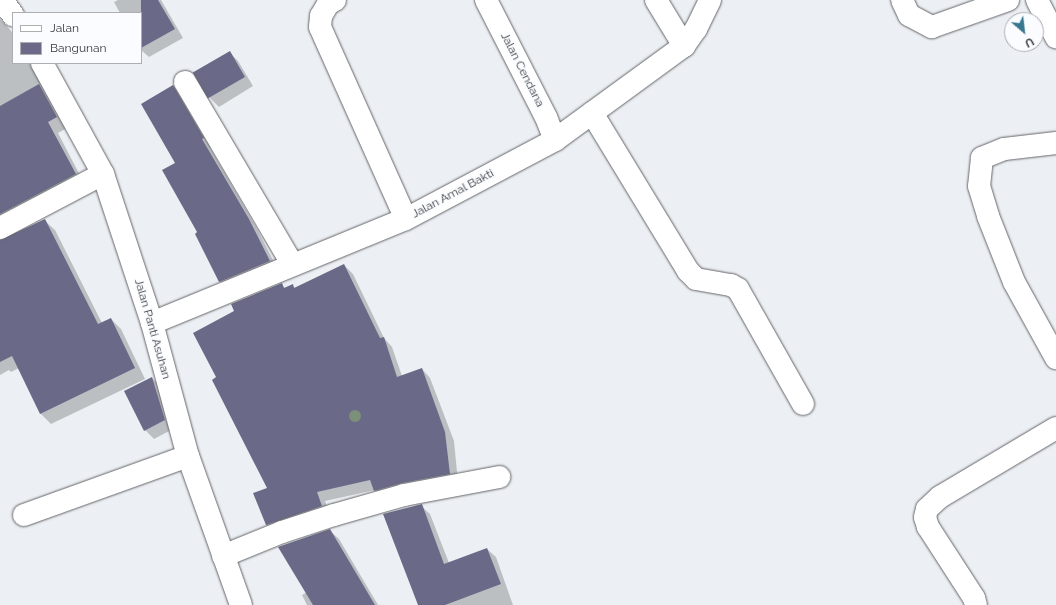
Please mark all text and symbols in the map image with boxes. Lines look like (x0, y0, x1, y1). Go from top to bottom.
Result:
legend (12, 12, 142, 64)
north arrow (1004, 12, 1044, 52)
text: Jalan (50, 21, 79, 35)
street label: Jalan Cendana (497, 30, 547, 110)
text: U (1023, 34, 1036, 50)
text: Bangunan (50, 41, 107, 55)
street label: Jalan Amal Bakti (409, 166, 497, 222)
street label: Jalan Panti Asuhan (131, 277, 173, 381)

